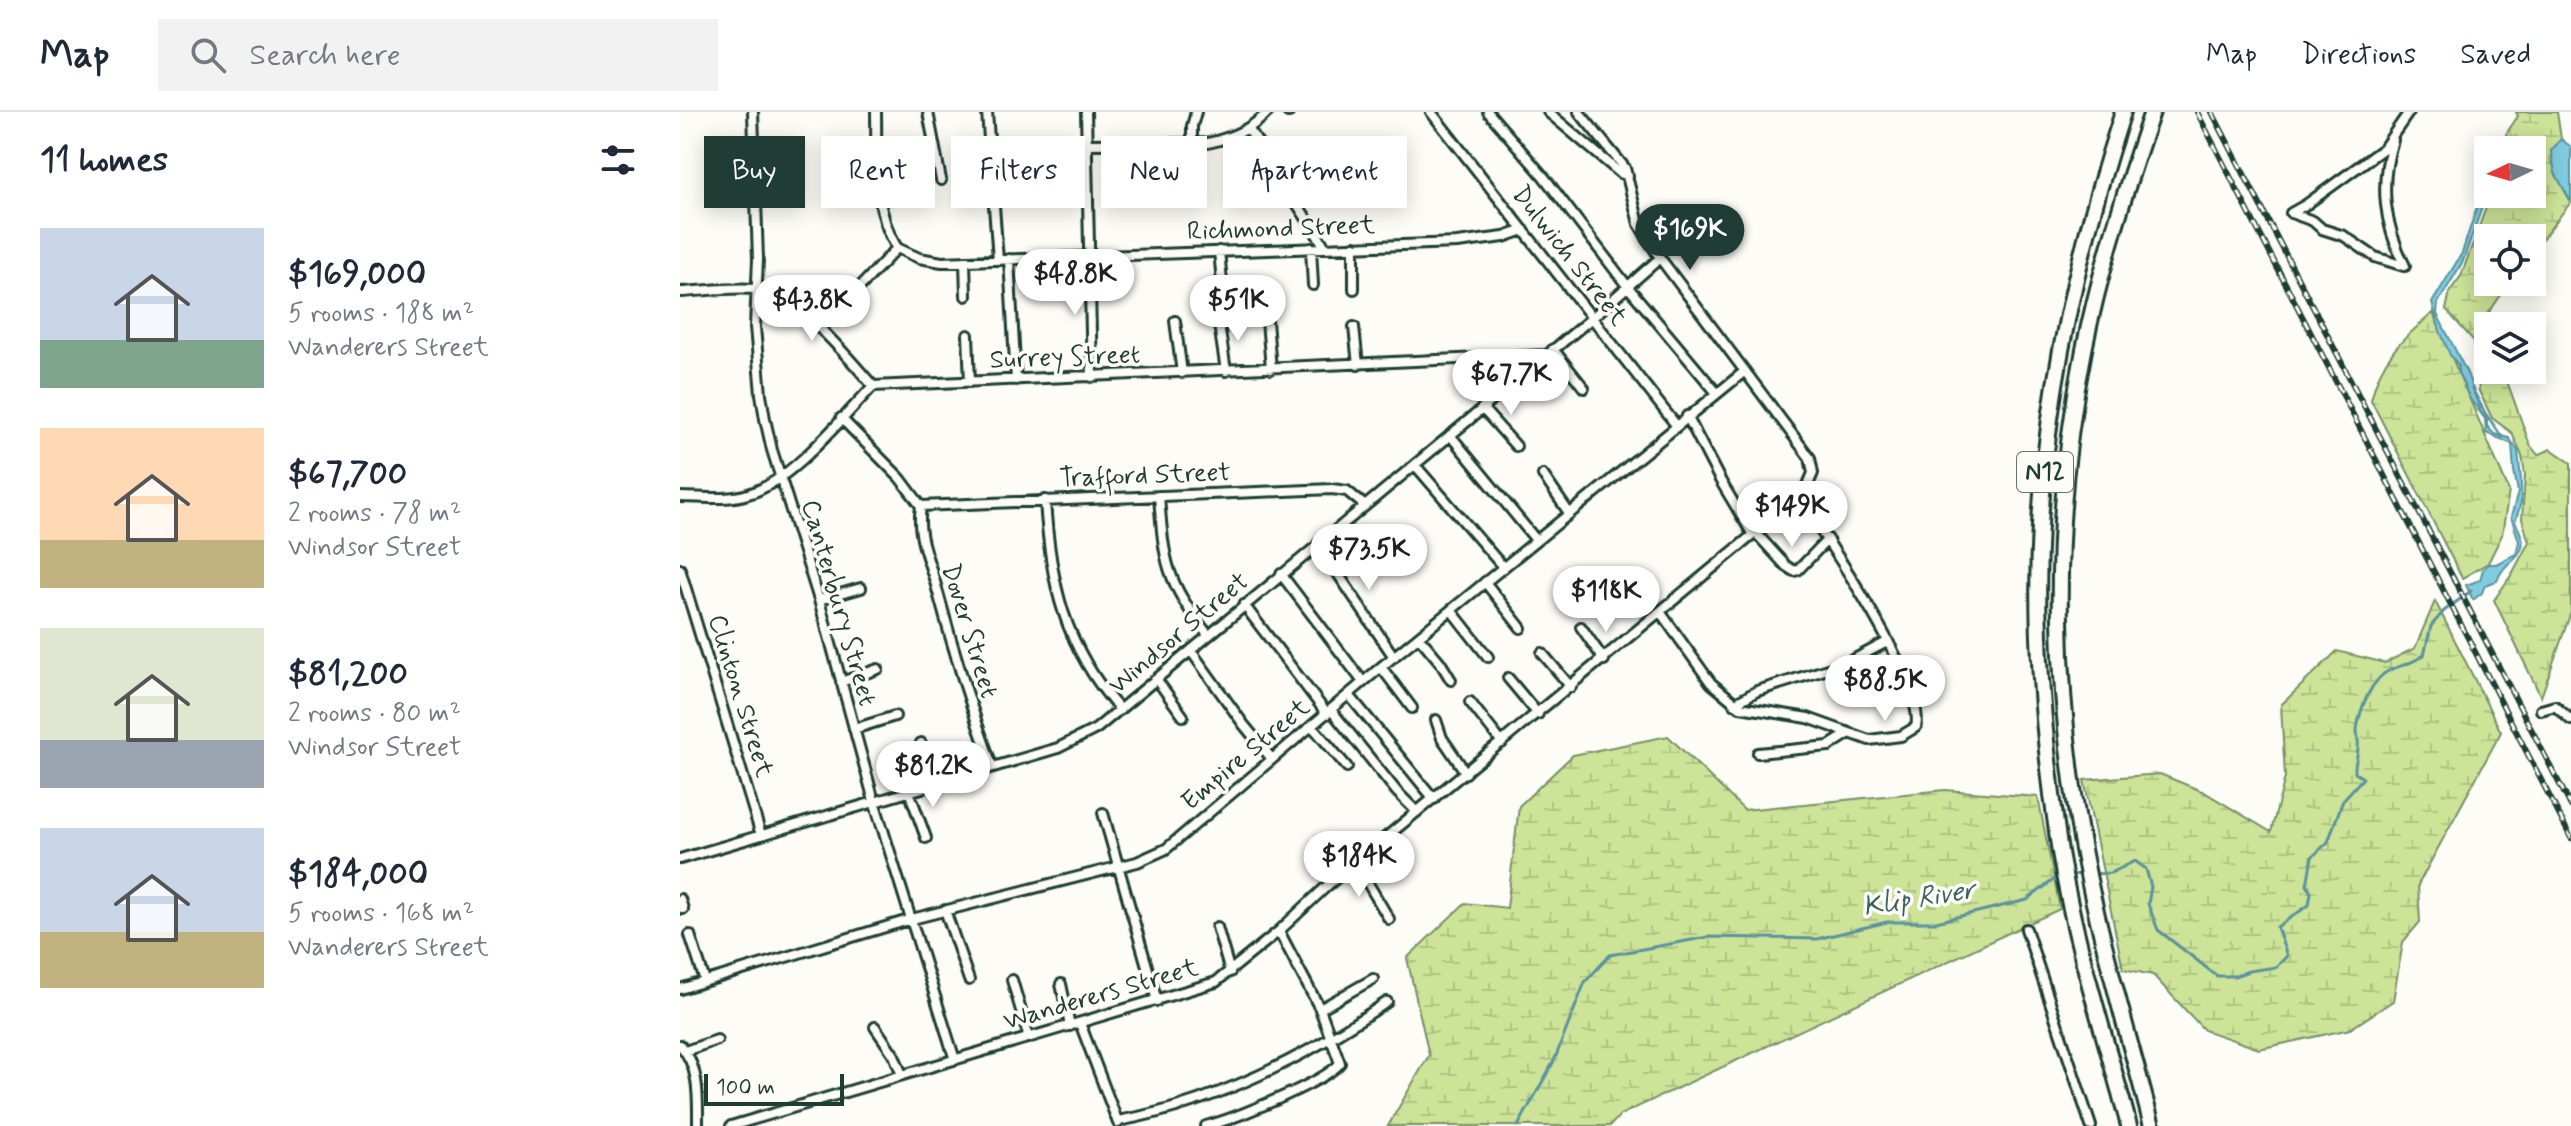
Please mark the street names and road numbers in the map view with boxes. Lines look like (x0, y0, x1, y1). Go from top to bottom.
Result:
street label: Dulwich Street (1503, 179, 1635, 333)
street label: Richmond Street (1186, 209, 1376, 249)
street label: Surrey Street (989, 338, 1141, 378)
road number: N12 (2017, 452, 2073, 492)
street label: Trafford Street (1059, 456, 1231, 498)
street label: Canterbury Street (792, 496, 884, 710)
street label: Dover Street (932, 560, 1006, 702)
street label: Windsor Street (1102, 565, 1256, 703)
street label: Clinton Street (699, 610, 781, 782)
street label: Empire Street (1175, 691, 1317, 819)
street label: Wanderers Street (1000, 951, 1202, 1039)

